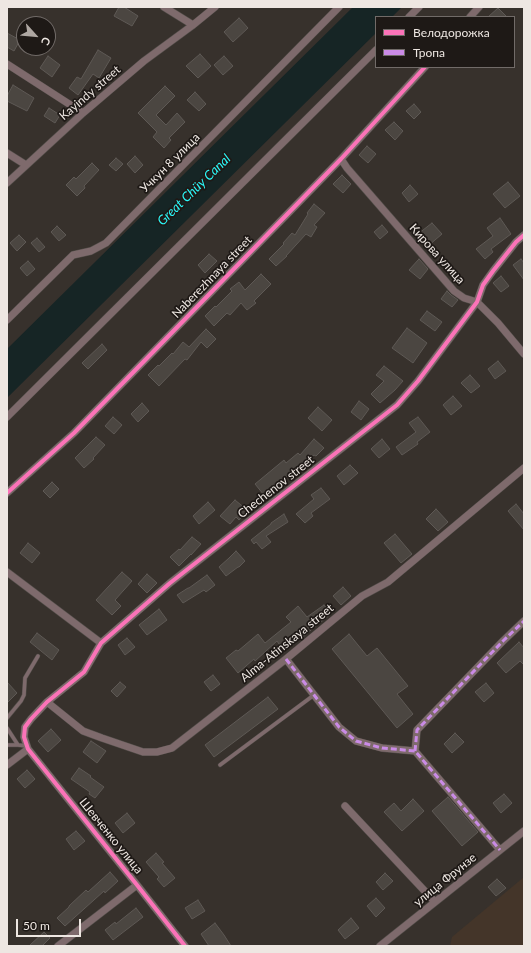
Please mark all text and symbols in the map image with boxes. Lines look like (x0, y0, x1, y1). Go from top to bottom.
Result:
north arrow (16, 16, 56, 56)
legend (375, 16, 515, 68)
text: Велодорожка (413, 25, 490, 40)
text: С (39, 35, 54, 47)
text: Тропа (413, 45, 445, 60)
street label: Kayindy street (57, 63, 123, 123)
street label: Учкун 8 улица (137, 130, 203, 196)
water label: Great Chüy Canal (154, 151, 234, 229)
street label: Кирова улица (406, 221, 468, 287)
street label: Naberezhnaya street (169, 233, 255, 321)
street label: Chechenov street (235, 453, 317, 521)
street label: Alma-Atinskaya street (237, 601, 337, 685)
street label: Шевченко улица (76, 795, 146, 877)
street label: улица Фрунзе (411, 850, 479, 910)
scale bar (18, 911, 83, 937)
text: 50 m (23, 918, 50, 933)

